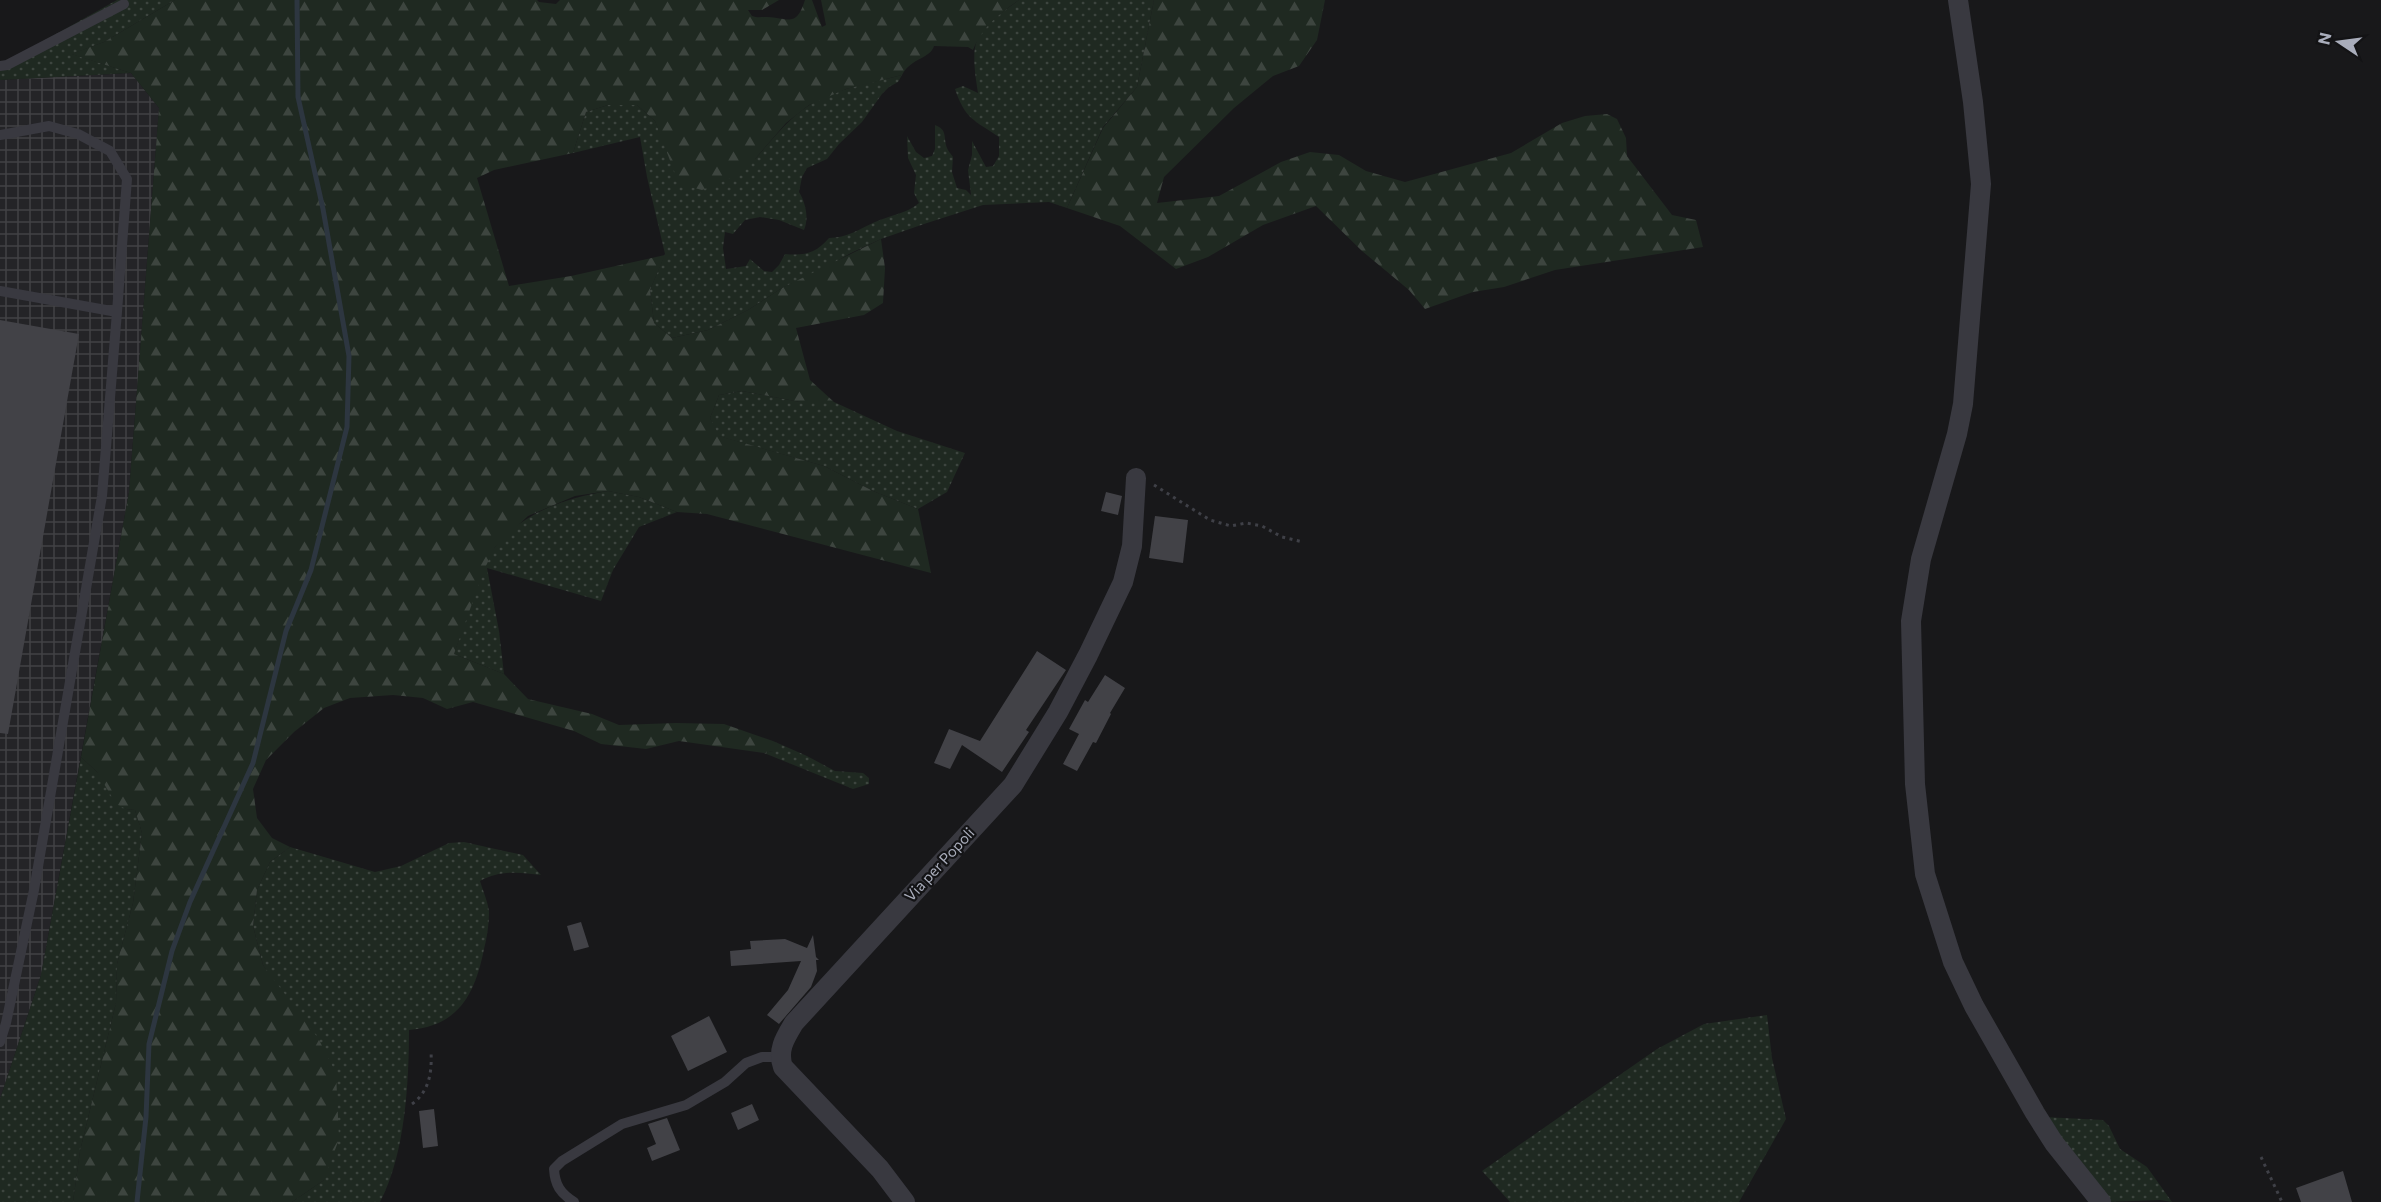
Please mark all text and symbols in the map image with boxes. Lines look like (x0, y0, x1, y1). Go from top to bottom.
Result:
north arrow (2309, 12, 2369, 72)
text: N (2313, 31, 2335, 46)
street label: Via per Popoli (900, 823, 978, 905)

